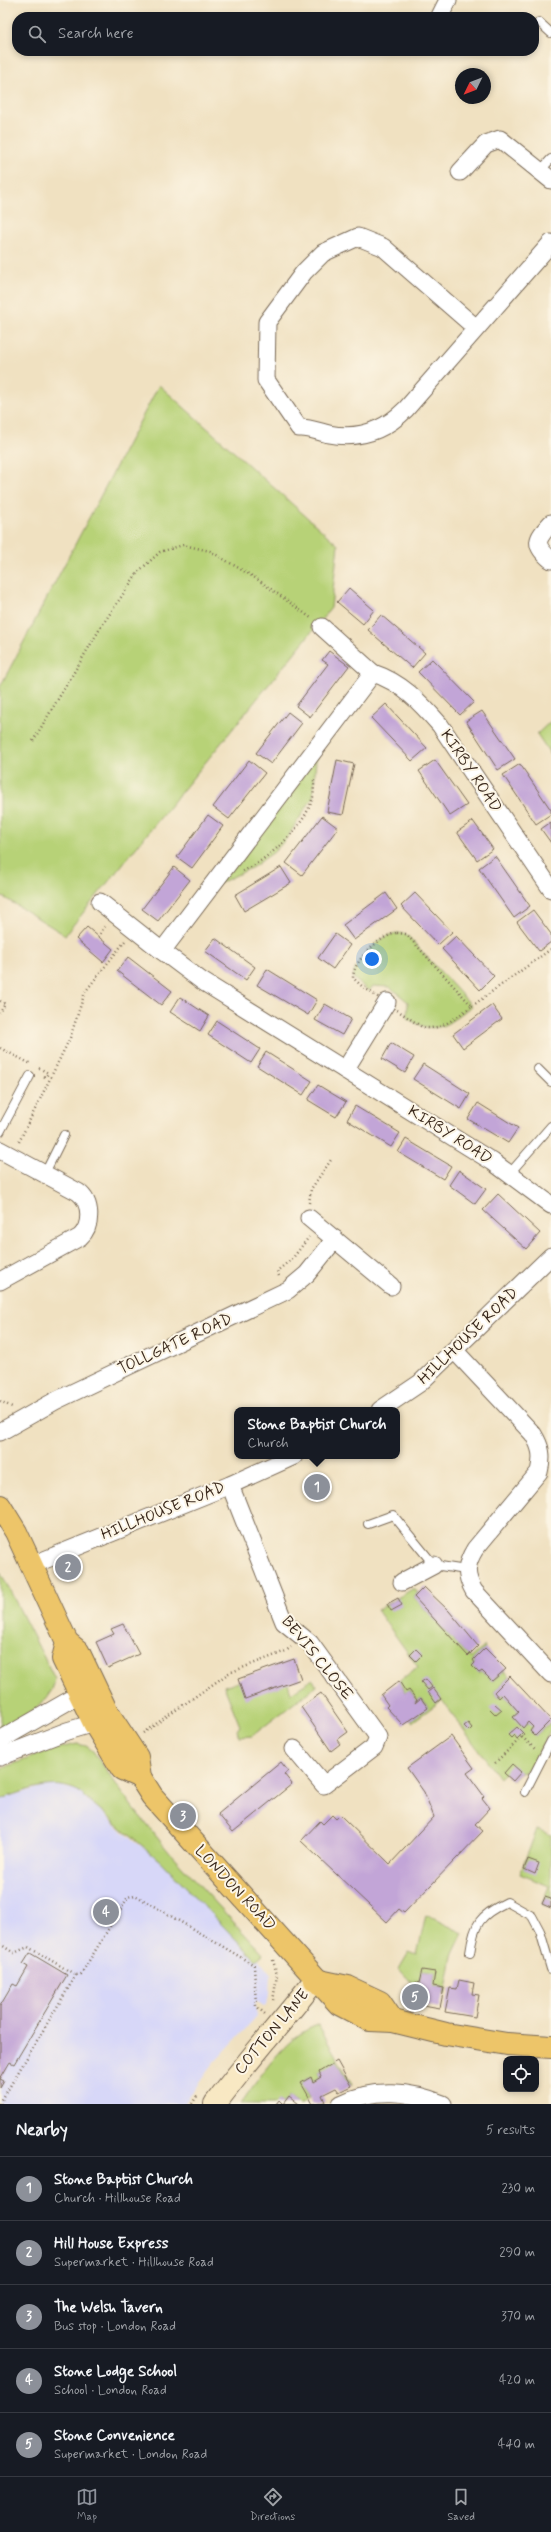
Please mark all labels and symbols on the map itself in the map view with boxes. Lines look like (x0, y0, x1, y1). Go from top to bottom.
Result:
north arrow (455, 68, 491, 104)
street label: KIRBY ROAD (436, 726, 506, 816)
your location (362, 949, 382, 969)
street label: KIRBY ROAD (404, 1101, 496, 1169)
street label: HILLHOUSE ROAD (413, 1283, 523, 1389)
street label: TOLLGATE ROAD (115, 1308, 235, 1380)
pin: 1 (304, 1472, 330, 1502)
street label: HILLHOUSE ROAD (98, 1477, 228, 1545)
pin: 2 (55, 1552, 81, 1582)
street label: BEVIS CLOSE (277, 1611, 357, 1705)
pin: 3 (170, 1801, 196, 1831)
street label: LONDON ROAD (190, 1841, 280, 1935)
pin: 4 (93, 1897, 119, 1927)
pin: 5 (402, 1982, 428, 2012)
street label: COTTON LANE (230, 1985, 314, 2079)

